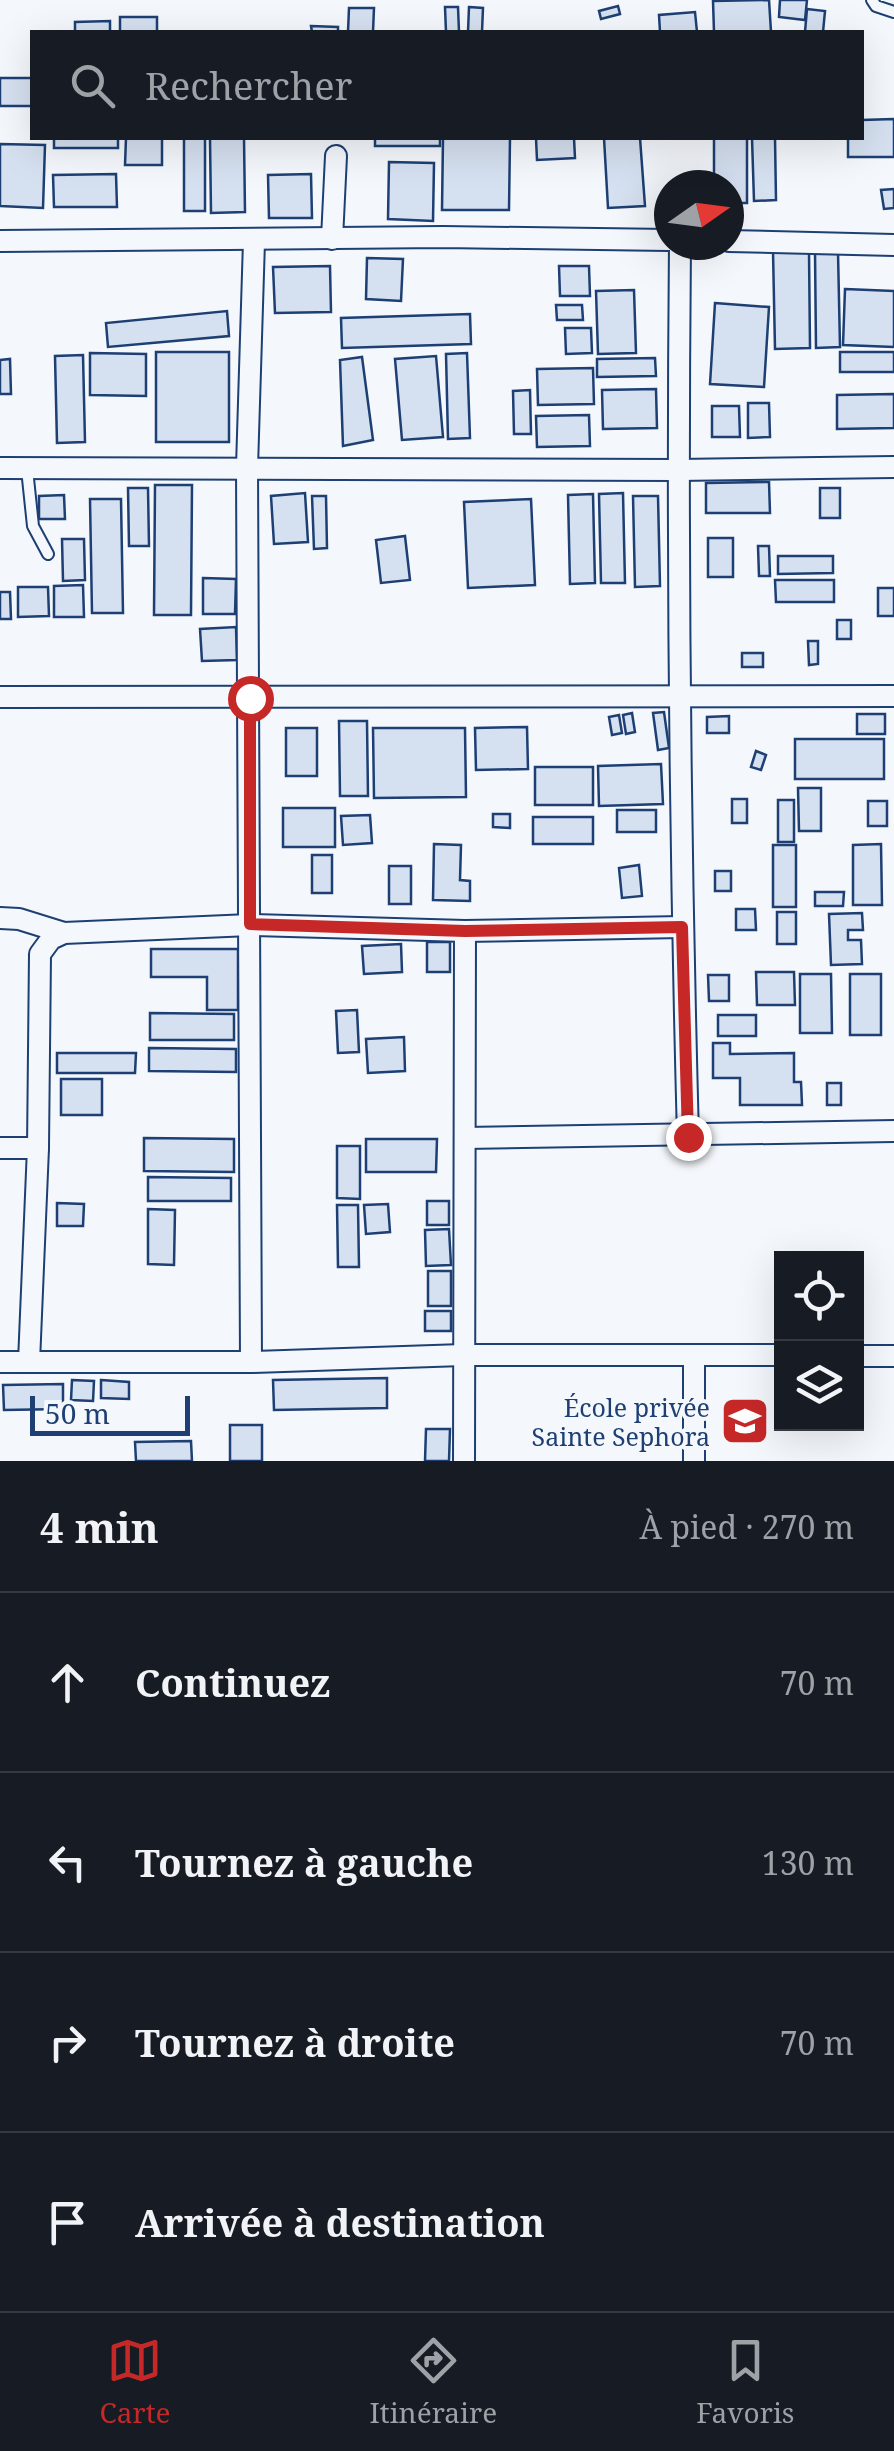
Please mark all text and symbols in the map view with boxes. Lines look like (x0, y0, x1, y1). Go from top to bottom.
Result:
search box (30, 30, 864, 140)
icon: search (65, 58, 120, 113)
text: Rechercher (145, 59, 352, 111)
north arrow (654, 170, 744, 260)
route start (228, 676, 274, 722)
route end (666, 1115, 712, 1161)
map controls (774, 1251, 864, 1431)
button: locate (774, 1251, 864, 1341)
button: layers (774, 1341, 864, 1431)
place label: École privée Sainte Sephora (532, 1390, 710, 1453)
scale bar (30, 1391, 190, 1436)
text: 50 m (45, 1394, 110, 1432)
school or university icon: École privée Sainte Sephora (719, 1395, 771, 1447)
text: 4 min (40, 1498, 159, 1555)
text: À pied · 270 m (640, 1505, 854, 1548)
icon: ahead (40, 1655, 95, 1710)
text: Continuez (135, 1656, 330, 1708)
text: 70 m (780, 1661, 854, 1704)
icon: left (40, 1835, 95, 1890)
text: Tournez à gauche (135, 1836, 473, 1888)
text: 130 m (762, 1841, 854, 1884)
icon: right (40, 2015, 95, 2070)
text: Tournez à droite (135, 2016, 455, 2068)
text: 70 m (780, 2021, 854, 2064)
icon: arrive (40, 2195, 95, 2250)
text: Arrivée à destination (135, 2196, 545, 2248)
tab: Carte (100, 2333, 170, 2431)
tab: Itinéraire (370, 2333, 497, 2431)
tab: Favoris (696, 2333, 794, 2431)

